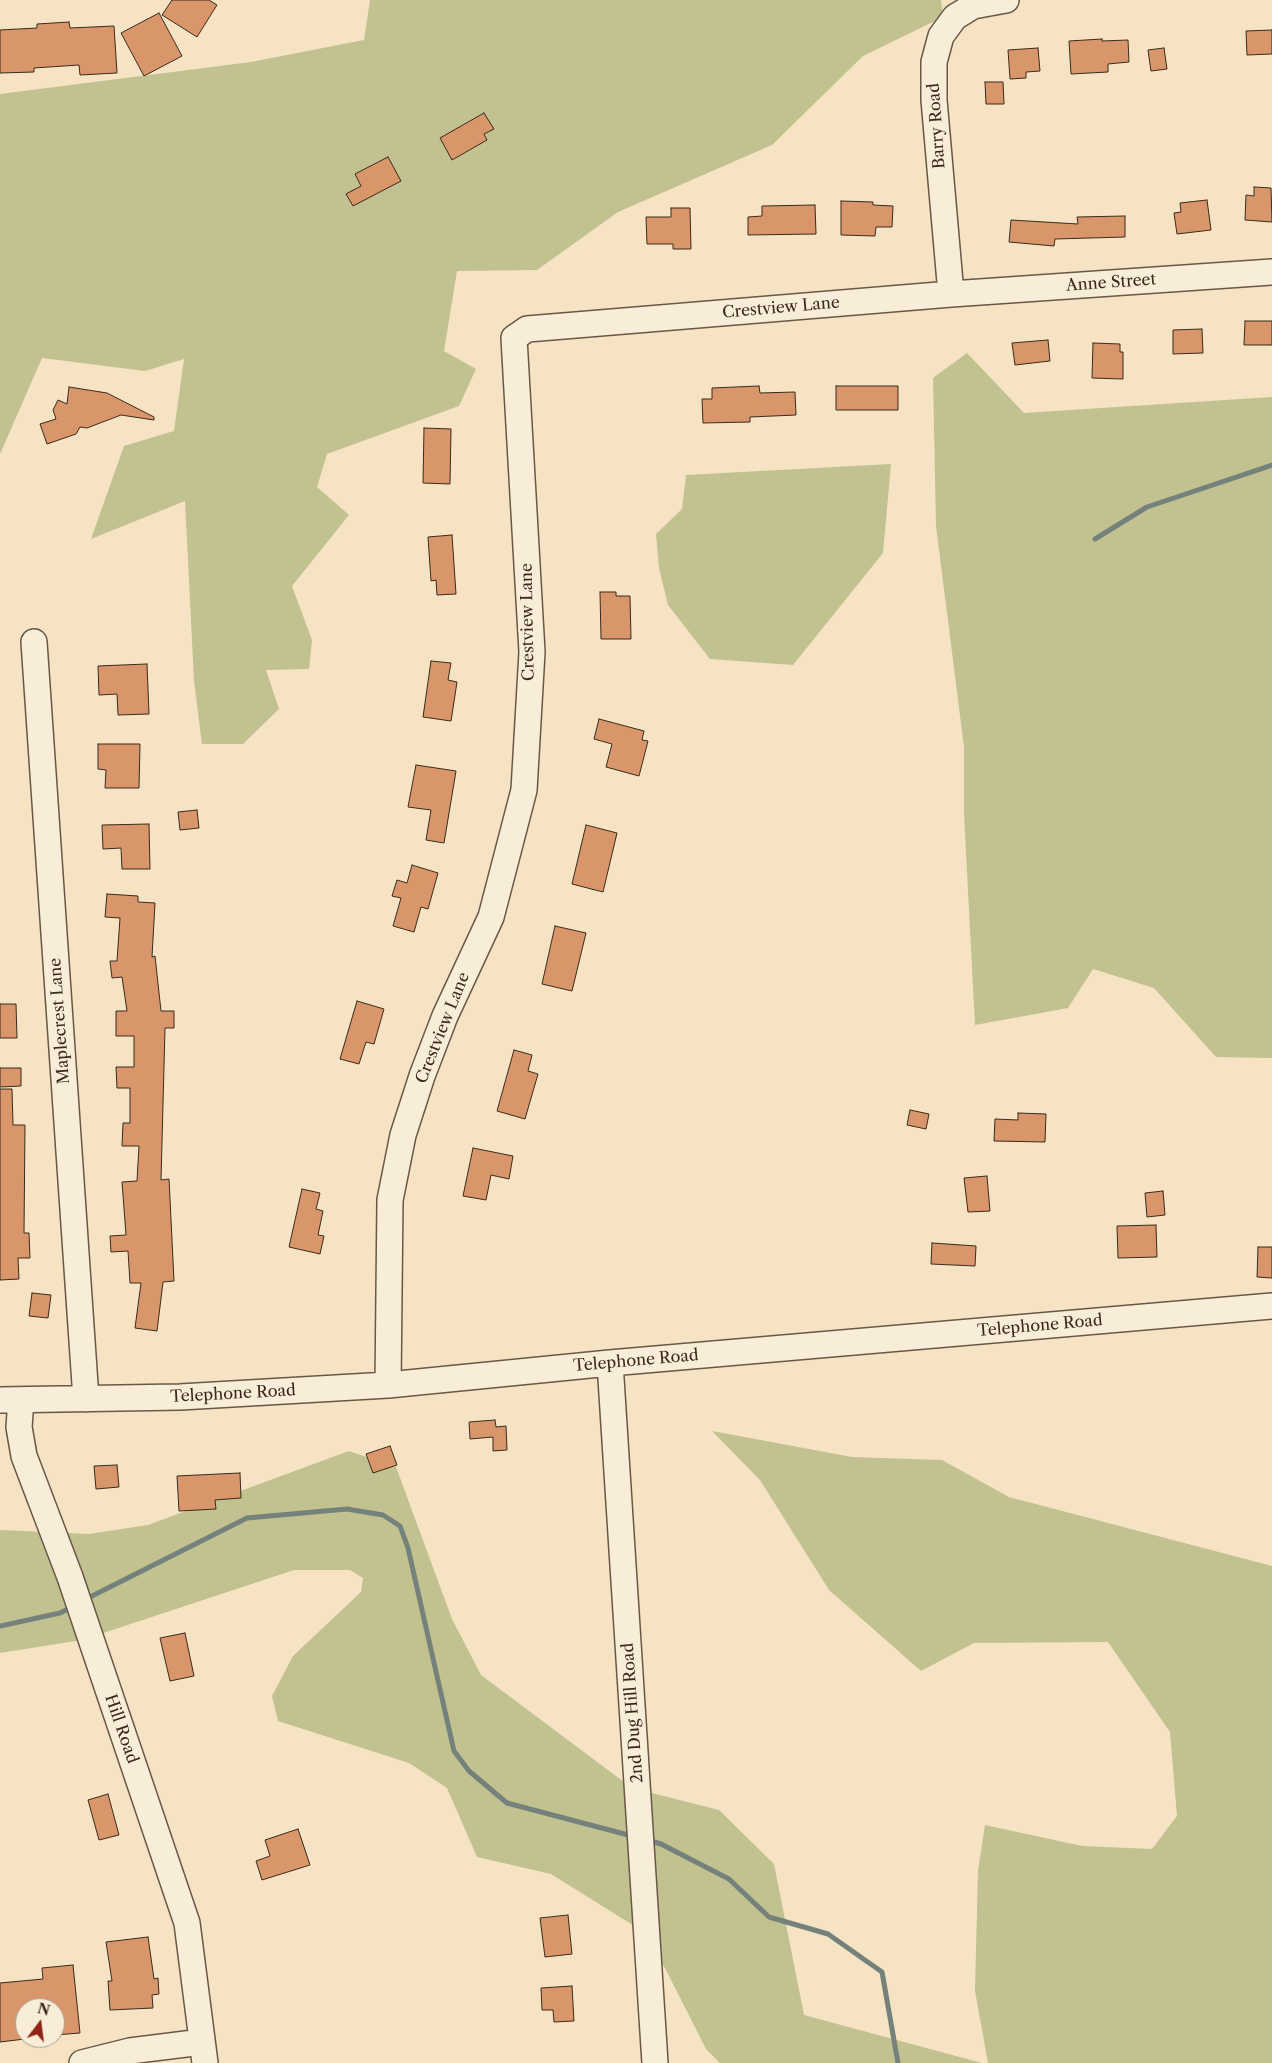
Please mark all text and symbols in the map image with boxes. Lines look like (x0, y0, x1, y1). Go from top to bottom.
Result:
street label: Barry Road (924, 83, 950, 169)
street label: Anne Street (1065, 270, 1157, 296)
street label: Crestview Lane (721, 293, 841, 323)
street label: Crestview Lane (517, 563, 539, 681)
street label: Maplecrest Lane (46, 957, 74, 1085)
street label: Crestview Lane (412, 970, 474, 1086)
street label: Telephone Road (977, 1311, 1103, 1341)
street label: Telephone Road (573, 1346, 699, 1376)
street label: Telephone Road (170, 1381, 296, 1407)
street label: 2nd Dug Hill Road (619, 1642, 647, 1784)
street label: Hill Road (100, 1692, 142, 1766)
north arrow (15, 1998, 65, 2048)
text: N (35, 1999, 52, 2020)

